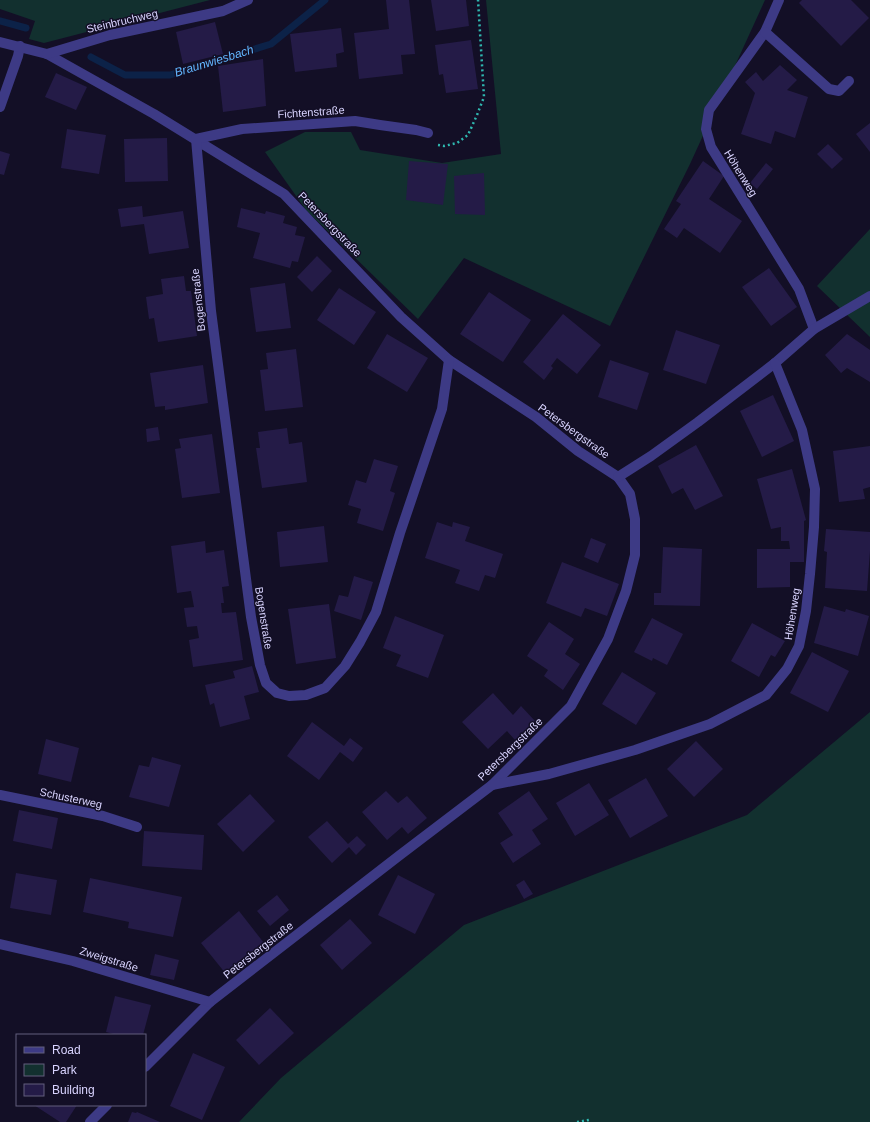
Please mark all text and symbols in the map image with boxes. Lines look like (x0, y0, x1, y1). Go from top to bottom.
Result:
street label: Steinbruchweg (85, 7, 159, 35)
water label: Braunwiesbach (173, 42, 256, 80)
street label: Fichtenstraße (277, 104, 345, 120)
street label: Höhenweg (722, 148, 760, 198)
street label: Petersbergstraße (296, 189, 364, 259)
street label: Bogenstraße (189, 268, 207, 332)
street label: Petersbergstraße (536, 401, 612, 461)
street label: Bogenstraße (253, 586, 275, 650)
street label: Höhenweg (782, 587, 802, 641)
street label: Petersbergstraße (475, 715, 545, 783)
street label: Schusterweg (39, 786, 103, 810)
street label: Petersbergstraße (221, 919, 295, 981)
street label: Zweigstraße (78, 944, 140, 974)
legend (16, 1034, 146, 1106)
text: Road (52, 1043, 81, 1057)
text: Park (52, 1063, 78, 1077)
text: Building (52, 1083, 95, 1097)

